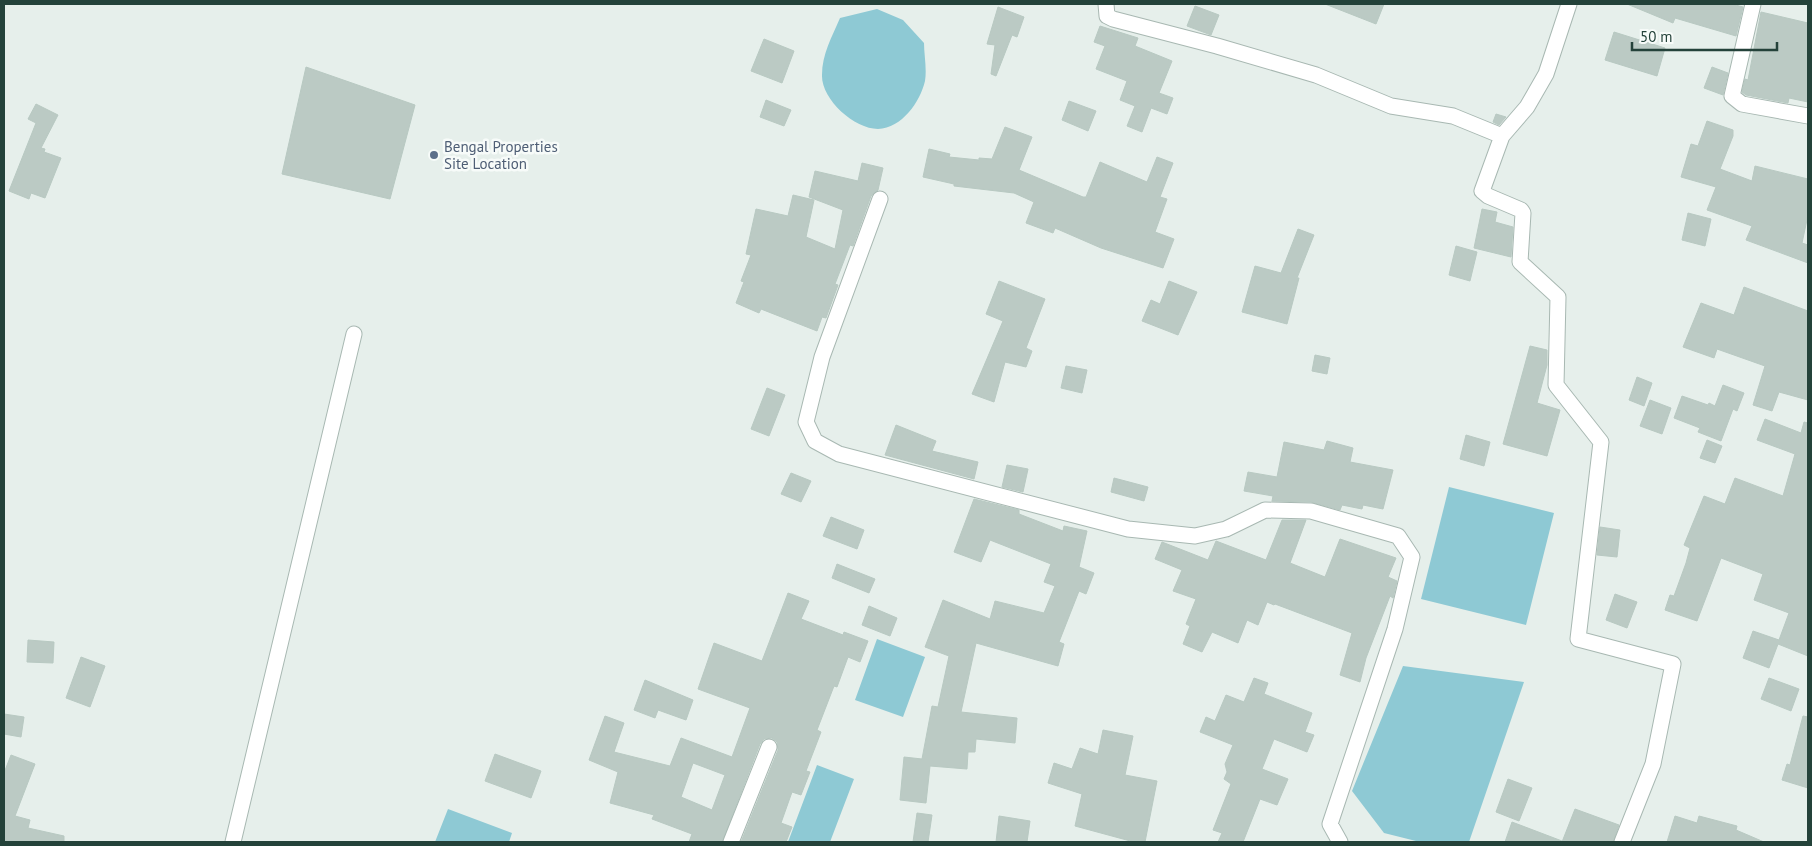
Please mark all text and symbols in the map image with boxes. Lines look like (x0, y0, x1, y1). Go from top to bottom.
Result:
scale bar (1632, 20, 1777, 52)
text: 50 m (1640, 27, 1673, 46)
place label: Bengal Properties Site Location (444, 137, 558, 173)
marker: Bengal Properties Site Location (428, 149, 440, 161)

